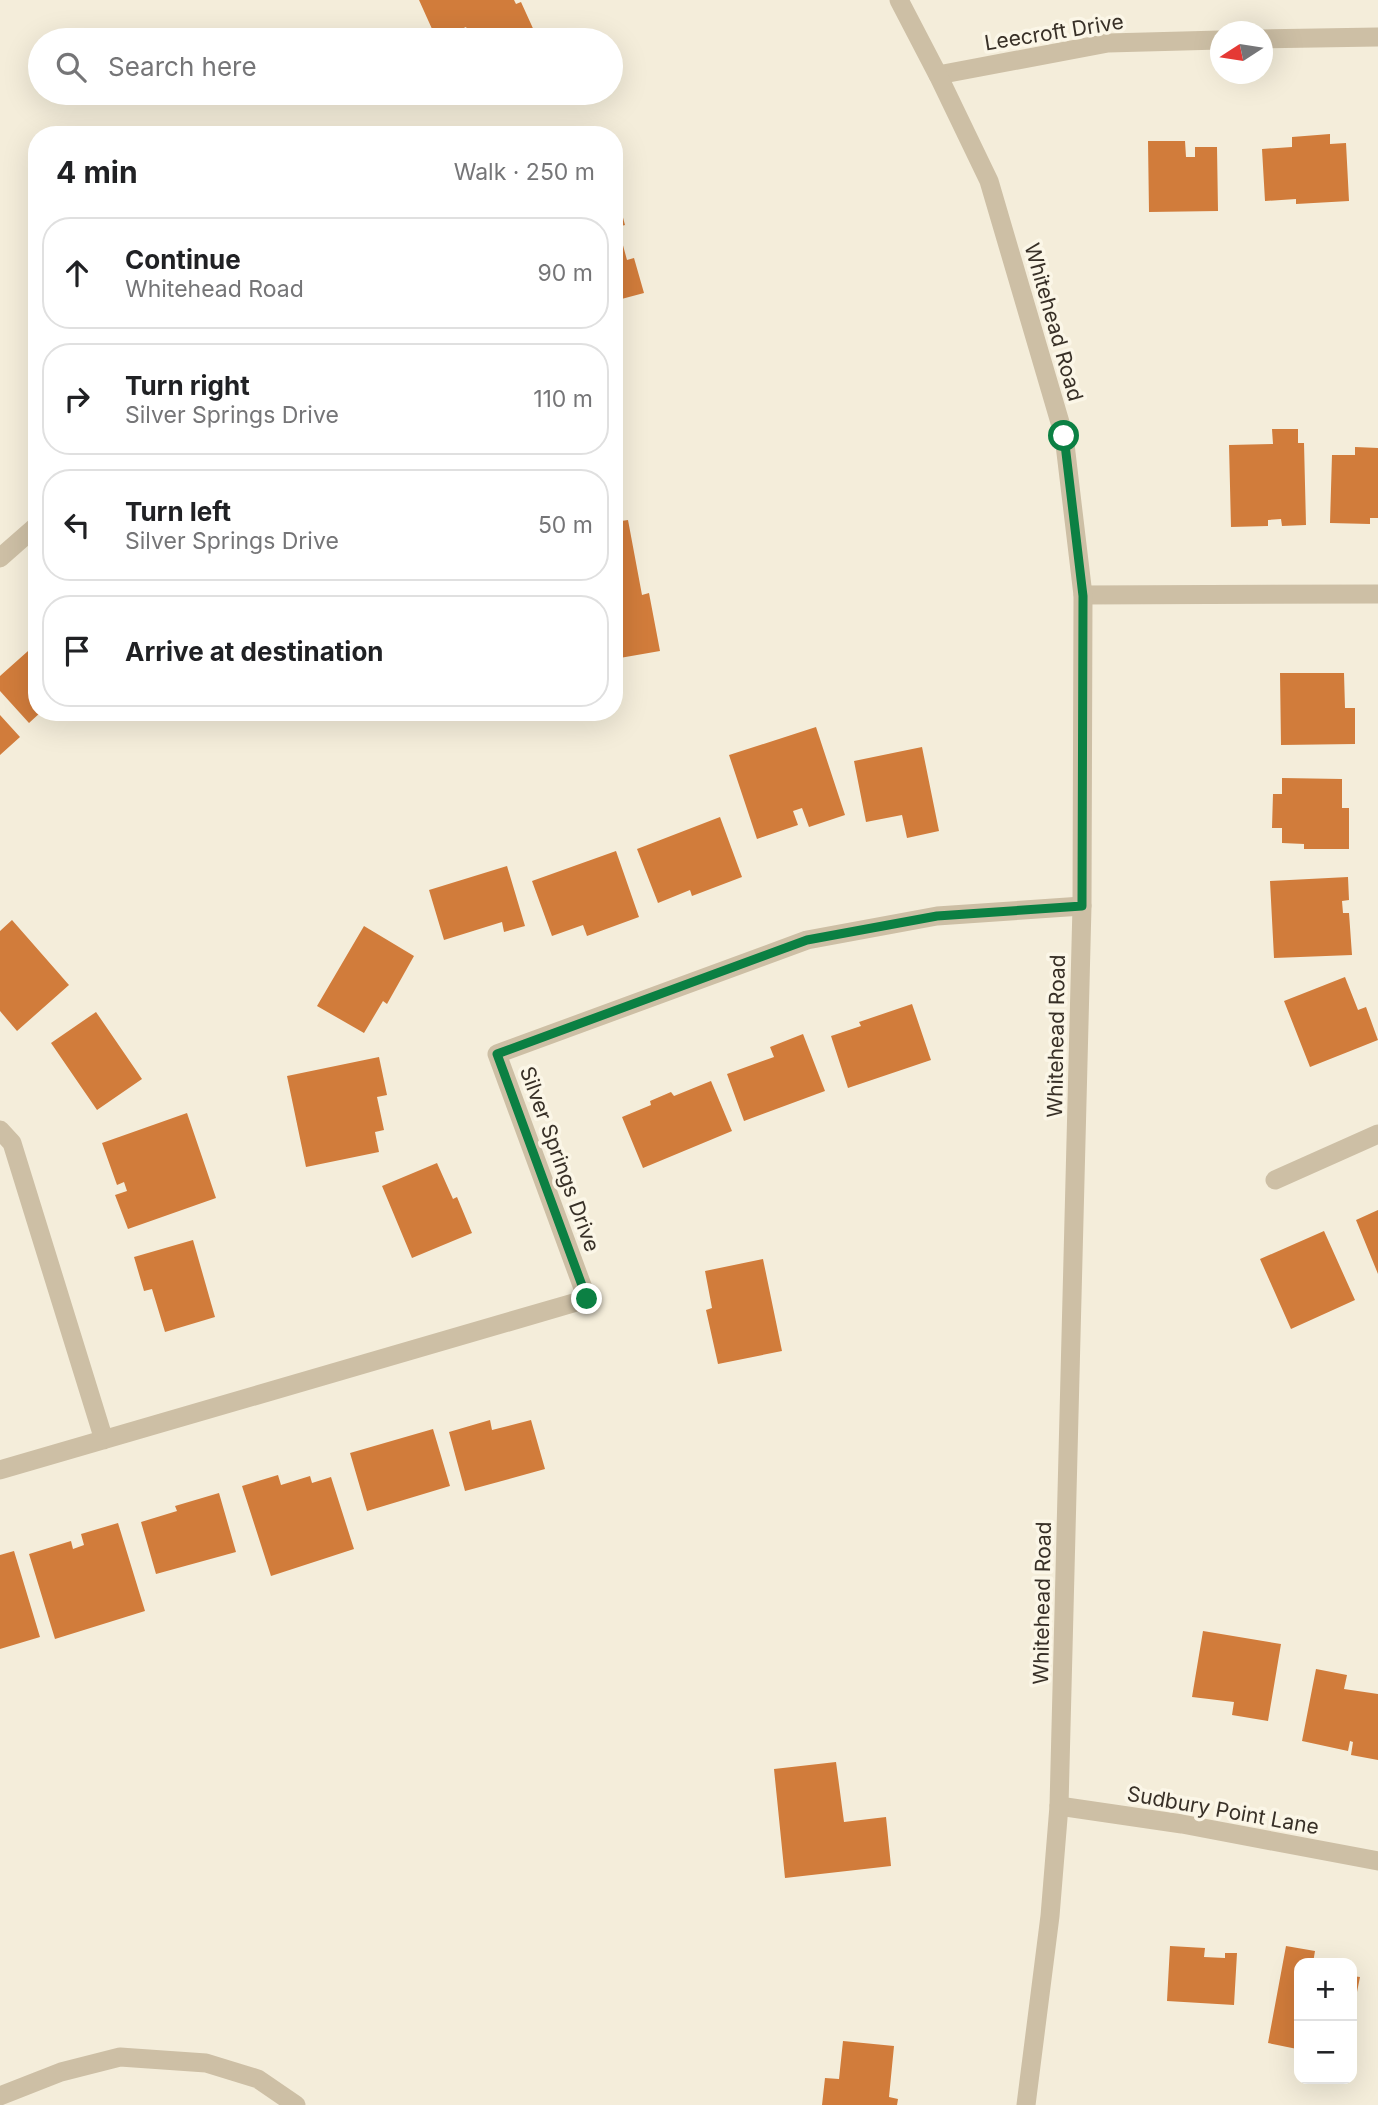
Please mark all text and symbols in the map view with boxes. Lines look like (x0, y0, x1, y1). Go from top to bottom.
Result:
street label: Leecroft Drive (983, 9, 1125, 55)
north arrow (1210, 21, 1273, 84)
search box (28, 28, 623, 105)
icon: search (52, 48, 90, 86)
text: Search here (108, 51, 257, 82)
text: 4 min (56, 154, 138, 190)
text: Walk · 250 m (454, 158, 595, 186)
street label: Whitehead Road (1019, 240, 1089, 404)
text: Continue (125, 244, 241, 275)
icon: ahead (58, 254, 96, 292)
text: 90 m (538, 259, 593, 287)
text: Whitehead Road (125, 275, 304, 303)
text: Turn right (125, 370, 250, 401)
icon: right (58, 380, 96, 418)
text: 110 m (533, 385, 593, 413)
text: Silver Springs Drive (125, 401, 339, 429)
route start (1048, 420, 1079, 451)
text: Turn left (125, 496, 231, 527)
icon: left (58, 506, 96, 544)
text: 50 m (538, 511, 593, 539)
text: Silver Springs Drive (125, 527, 339, 555)
icon: arrive (58, 632, 96, 670)
text: Arrive at destination (125, 636, 384, 667)
street label: Whitehead Road (1042, 954, 1070, 1118)
street label: Silver Springs Drive (515, 1063, 605, 1255)
route end (571, 1283, 602, 1314)
street label: Whitehead Road (1028, 1521, 1056, 1685)
street label: Sudbury Point Lane (1125, 1781, 1321, 1839)
map controls (1294, 1958, 1357, 2084)
button: + (1294, 1958, 1357, 2021)
button: − (1294, 2021, 1357, 2084)

